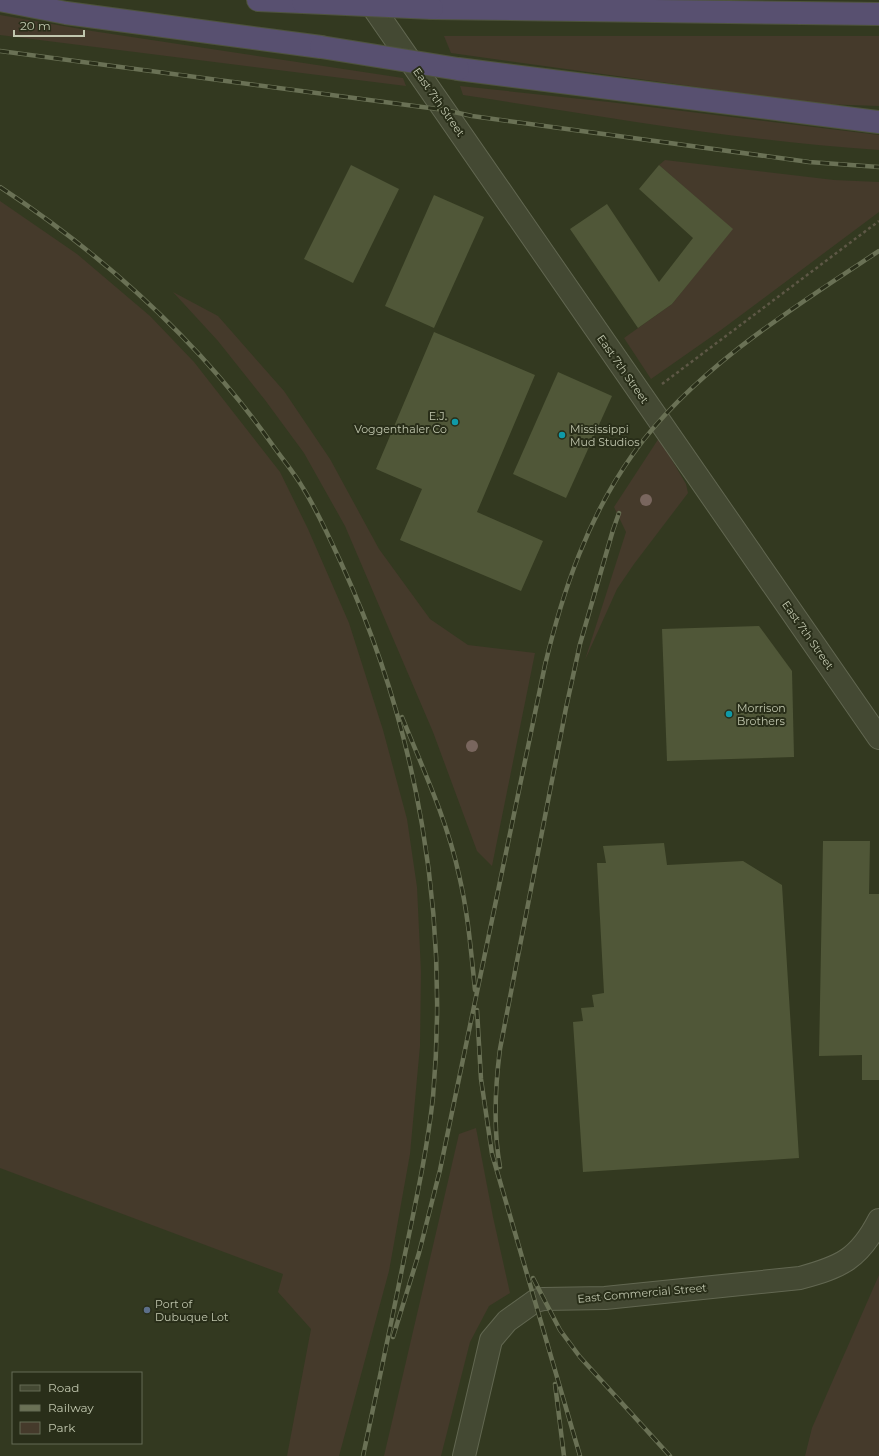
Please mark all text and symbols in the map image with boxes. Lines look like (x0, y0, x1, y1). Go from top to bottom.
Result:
scale bar (14, 12, 84, 38)
text: 20 m (20, 18, 51, 33)
street label: East 7th Street (410, 65, 468, 140)
street label: East 7th Street (594, 332, 652, 407)
place label: E.J. Voggenthaler Co (354, 409, 447, 436)
marker: E.J. Voggenthaler Co (450, 417, 460, 427)
place label: Mississippi Mud Studios (570, 422, 640, 449)
marker: Mississippi Mud Studios (557, 430, 567, 440)
street label: East 7th Street (779, 598, 837, 673)
place label: Morrison Brothers (737, 701, 786, 728)
marker: Morrison Brothers (724, 709, 734, 719)
street label: East Commercial Street (577, 1280, 708, 1306)
place label: Port of Dubuque Lot (155, 1297, 229, 1324)
marker: Port of Dubuque Lot (142, 1305, 152, 1315)
legend (12, 1372, 142, 1444)
text: Road (48, 1380, 79, 1395)
text: Railway (48, 1400, 94, 1415)
text: Park (48, 1420, 76, 1435)

